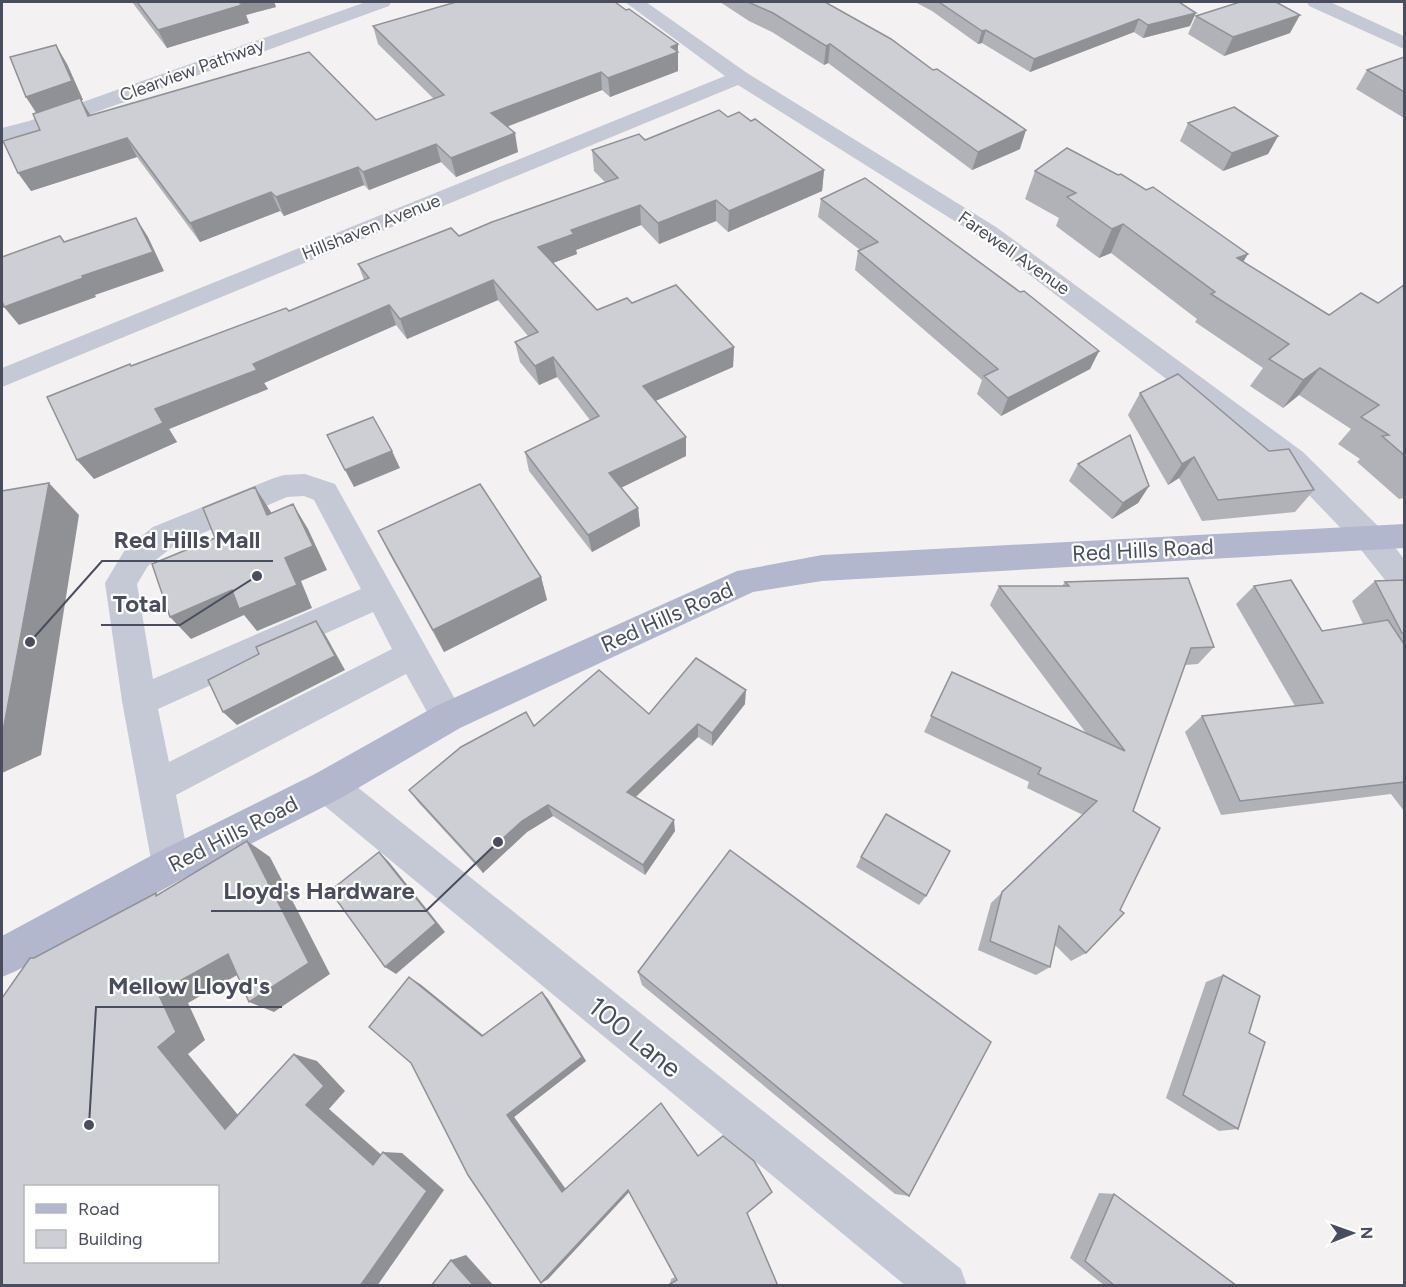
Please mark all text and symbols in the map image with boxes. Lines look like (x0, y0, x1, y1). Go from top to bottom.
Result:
street label: Clearview Pathway (117, 33, 268, 106)
street label: Hillshaven Avenue (299, 189, 444, 265)
street label: Farewell Avenue (954, 206, 1074, 300)
callout: Red Hills Mall (102, 519, 273, 561)
text: Red Hills Mall (114, 525, 260, 554)
street label: Red Hills Road (1072, 533, 1214, 567)
street label: Red Hills Road (597, 576, 737, 658)
callout: Total (101, 583, 180, 625)
text: Total (113, 589, 167, 618)
street label: Red Hills Road (164, 790, 302, 878)
callout: Lloyd's Hardware (211, 869, 426, 911)
text: Lloyd's Hardware (223, 876, 415, 905)
callout: Mellow Lloyd's (96, 965, 282, 1007)
text: Mellow Lloyd's (108, 971, 270, 1000)
street label: 100 Lane (582, 990, 688, 1084)
legend (24, 1185, 219, 1263)
text: Road (78, 1198, 119, 1220)
north arrow (1322, 1203, 1382, 1263)
text: N (1357, 1226, 1376, 1239)
text: Building (78, 1228, 143, 1250)

